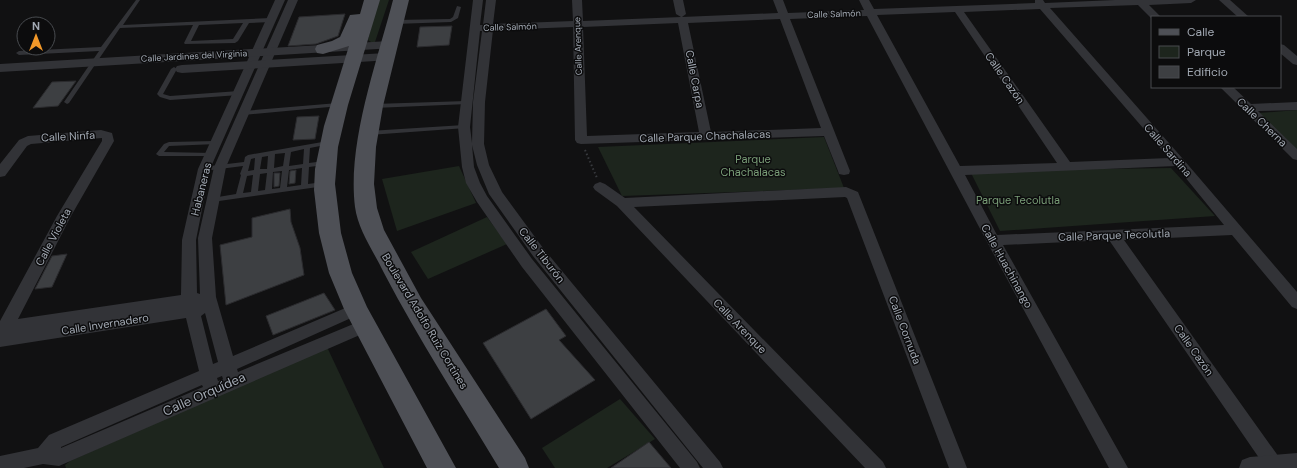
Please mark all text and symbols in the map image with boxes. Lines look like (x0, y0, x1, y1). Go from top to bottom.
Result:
street label: Calle Salmón (807, 7, 861, 21)
north arrow (16, 16, 56, 56)
legend (1151, 16, 1281, 88)
street label: Calle Arenque (571, 17, 585, 75)
text: N (32, 19, 40, 33)
street label: Calle Salmón (483, 20, 537, 34)
text: Calle (1187, 24, 1214, 40)
text: Parque (1187, 44, 1226, 60)
street label: Calle Jardines del Virginia (141, 47, 248, 65)
street label: Calle Carpa (683, 49, 707, 109)
street label: Calle Cazón (982, 50, 1028, 106)
text: Edificio (1187, 64, 1228, 80)
street label: Calle Cherna (1234, 94, 1290, 150)
street label: Calle Sardina (1141, 120, 1195, 180)
street label: Calle Parque Chachalacas (639, 127, 771, 145)
street label: Calle Ninfa (41, 128, 95, 144)
park label: Parque Chachalacas (720, 152, 786, 179)
street label: Habaneras (188, 161, 214, 217)
park label: Parque Tecolutla (976, 193, 1060, 207)
street label: Calle Violeta (32, 206, 74, 268)
street label: Calle Huachinango (978, 221, 1036, 311)
street label: Calle Tiburón (516, 224, 568, 286)
street label: Calle Parque Tecolutla (1058, 226, 1170, 244)
street label: Boulevard Adolfo Ruiz Cortines (379, 251, 471, 391)
street label: Calle Cornuda (886, 294, 924, 366)
street label: Calle Arenque (710, 296, 770, 356)
street label: Calle Invernadero (60, 310, 150, 338)
street label: Calle Cazón (1171, 322, 1217, 378)
street label: Calle Orquídea (160, 368, 248, 420)

